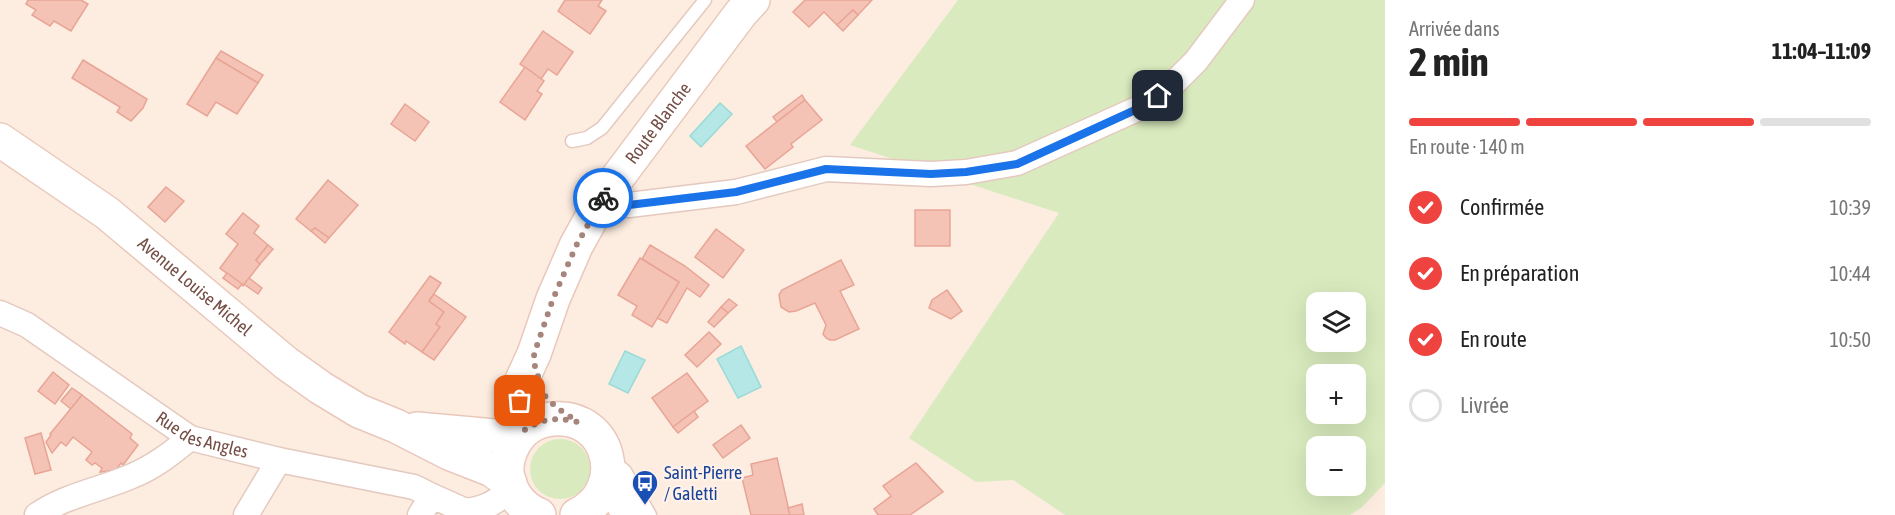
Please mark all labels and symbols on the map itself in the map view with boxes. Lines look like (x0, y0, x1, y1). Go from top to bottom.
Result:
pin (1132, 70, 1183, 121)
street label: Route Blanche (621, 78, 695, 168)
courier (573, 168, 633, 228)
street label: Avenue Louise Michel (134, 232, 256, 340)
pin (494, 375, 545, 426)
street label: Rue des Angles (152, 407, 250, 462)
place label: Saint-Pierre / Galetti (664, 462, 742, 504)
bus stop icon: Saint-Pierre / Galetti (630, 468, 660, 506)

